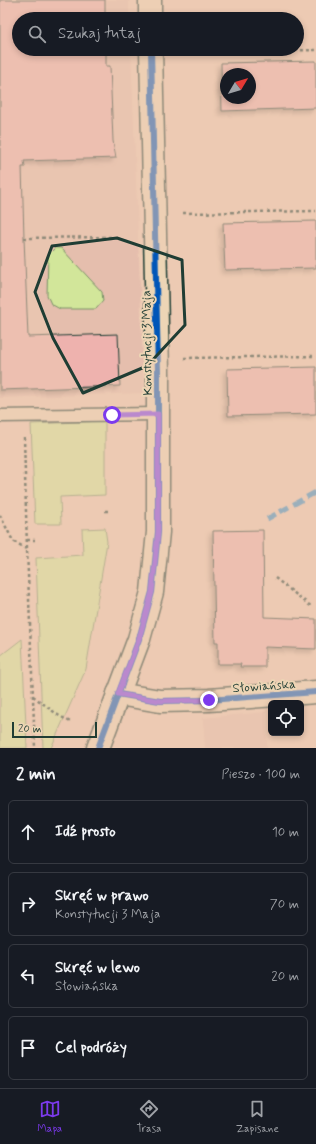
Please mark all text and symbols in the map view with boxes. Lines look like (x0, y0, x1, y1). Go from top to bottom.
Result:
search box (12, 12, 304, 56)
icon: search (26, 23, 48, 45)
text: Szukaj tutaj (58, 24, 141, 44)
north arrow (220, 68, 256, 104)
street label: Konstytucji 3 Maja (138, 290, 157, 396)
route start (103, 406, 121, 424)
street label: Słowiańska (232, 676, 297, 697)
route end (200, 691, 218, 709)
map controls (268, 700, 304, 736)
button: locate (268, 700, 304, 736)
scale bar (12, 720, 97, 739)
text: 20 m (18, 722, 41, 736)
text: 2 min (16, 763, 56, 785)
text: Pieszo · 100 m (222, 766, 300, 783)
icon: ahead (17, 821, 39, 843)
text: Idź prosto (55, 822, 116, 842)
text: 10 m (272, 824, 299, 841)
text: Skręć w prawo (55, 886, 149, 906)
icon: right (17, 893, 39, 915)
text: 70 m (270, 896, 299, 913)
text: Konstytucji 3 Maja (55, 906, 160, 923)
text: Skręć w lewo (55, 958, 140, 978)
icon: left (17, 965, 39, 987)
text: 20 m (271, 968, 299, 985)
text: Słowiańska (55, 978, 118, 995)
icon: arrive (17, 1037, 39, 1059)
text: Cel podróży (55, 1038, 127, 1058)
tab: Mapa (37, 1098, 62, 1136)
tab: Trasa (137, 1098, 161, 1136)
tab: Zapisane (236, 1098, 279, 1136)

